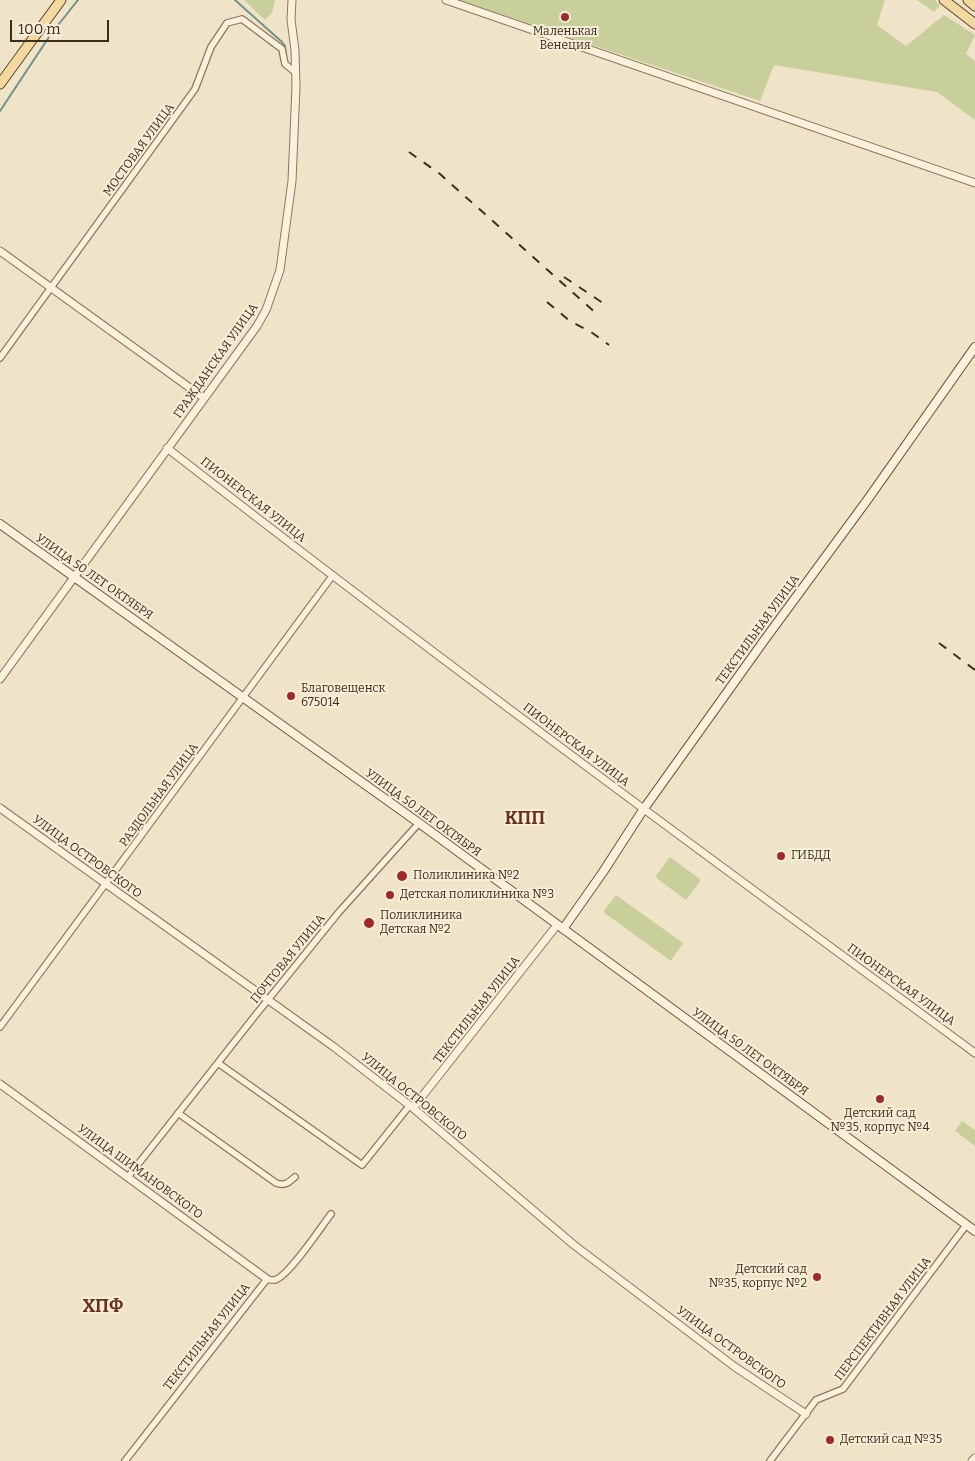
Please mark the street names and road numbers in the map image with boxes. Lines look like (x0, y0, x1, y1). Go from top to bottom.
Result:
street label: МОСТОВАЯ УЛИЦА (100, 101, 178, 199)
street label: ГРАЖДАНСКАЯ УЛИЦА (171, 301, 261, 421)
street label: ПИОНЕРСКАЯ УЛИЦА (197, 454, 309, 546)
street label: УЛИЦА 50 ЛЕТ ОКТЯБРЯ (33, 531, 155, 623)
street label: ТЕКСТИЛЬНАЯ УЛИЦА (713, 572, 803, 688)
street label: ПИОНЕРСКАЯ УЛИЦА (520, 700, 632, 790)
street label: РАЗДОЛЬНАЯ УЛИЦА (117, 740, 201, 850)
street label: УЛИЦА 50 ЛЕТ ОКТЯБРЯ (362, 766, 484, 860)
street label: УЛИЦА ОСТРОВСКОГО (30, 813, 144, 901)
street label: ПОЧТОВАЯ УЛИЦА (248, 912, 328, 1006)
street label: ПИОНЕРСКАЯ УЛИЦА (844, 941, 958, 1029)
street label: ТЕКСТИЛЬНАЯ УЛИЦА (431, 953, 523, 1067)
street label: УЛИЦА 50 ЛЕТ ОКТЯБРЯ (689, 1005, 811, 1099)
street label: УЛИЦА ОСТРОВСКОГО (358, 1050, 470, 1144)
street label: УЛИЦА ШИМАНОВСКОГО (75, 1122, 205, 1222)
street label: ПЕРСПЕКТИВНАЯ УЛИЦА (832, 1254, 934, 1384)
street label: ТЕКСТИЛЬНАЯ УЛИЦА (161, 1280, 253, 1394)
street label: УЛИЦА ОСТРОВСКОГО (674, 1304, 788, 1392)

